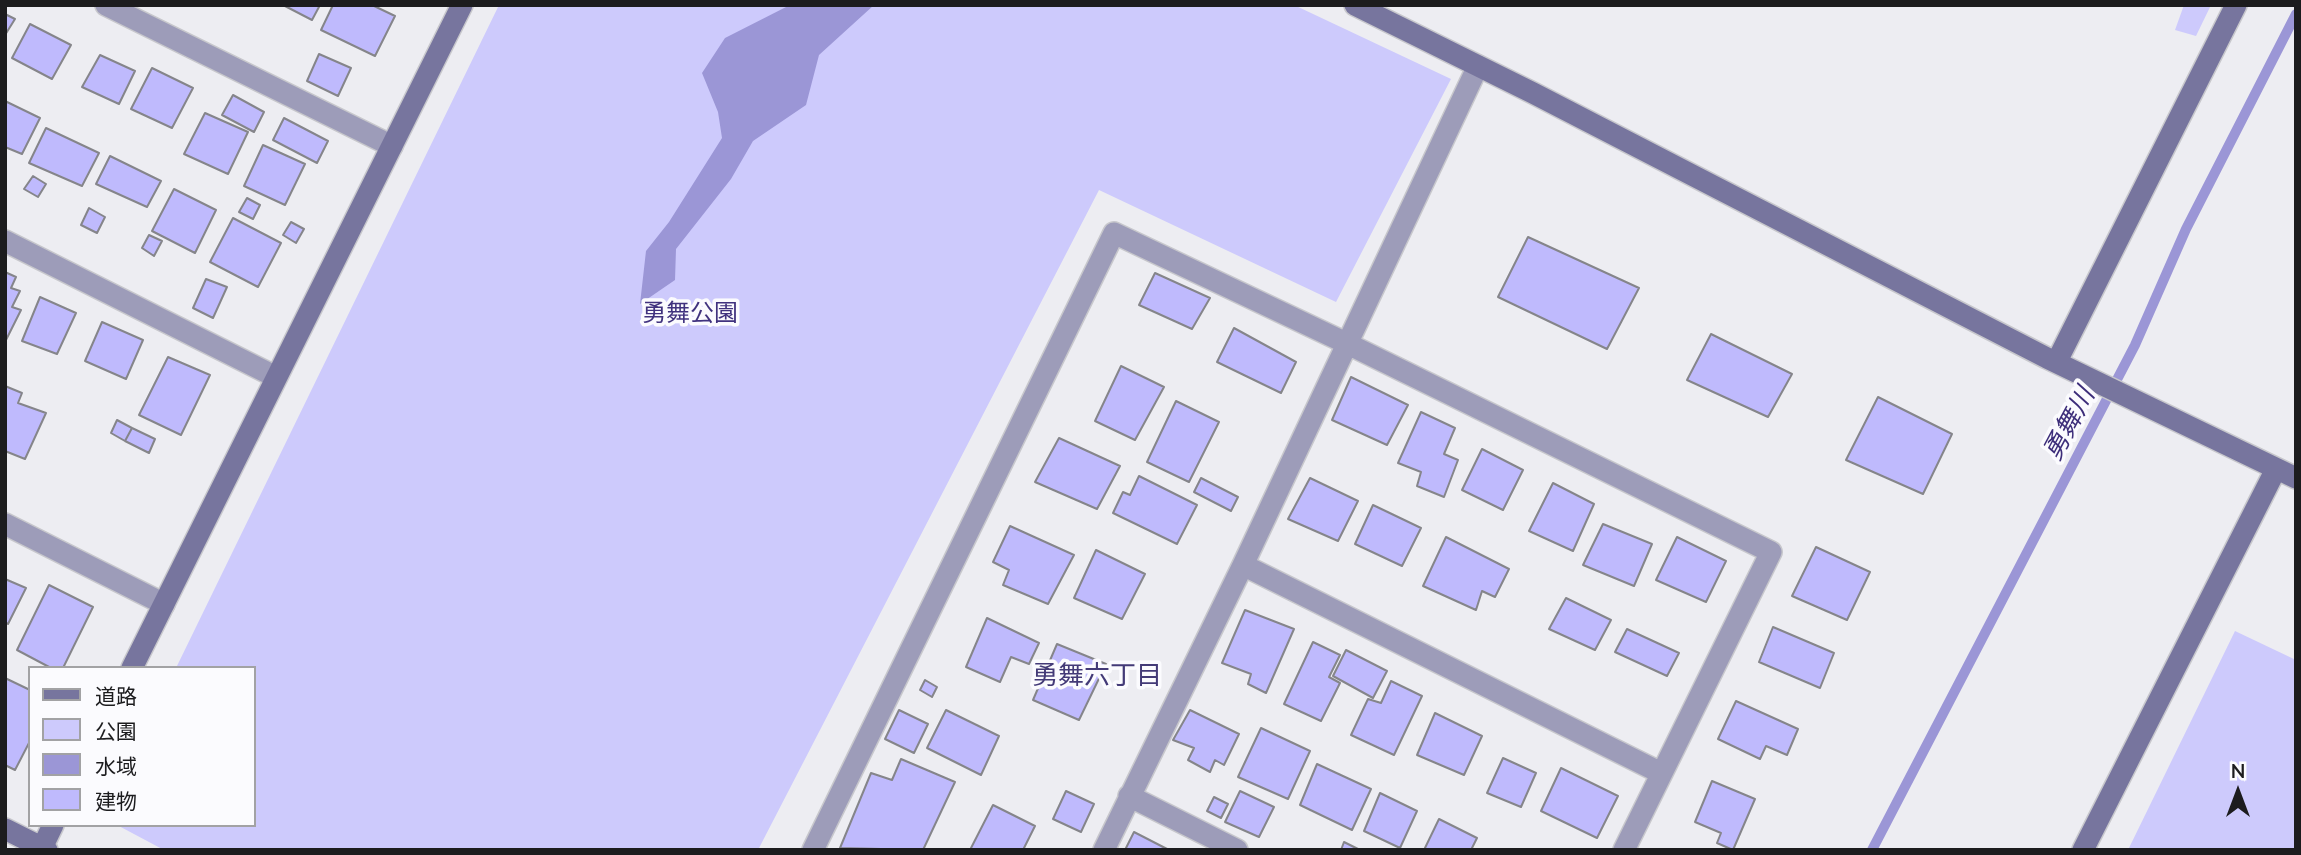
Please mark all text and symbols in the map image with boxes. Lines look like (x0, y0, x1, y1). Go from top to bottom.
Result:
park label: 勇舞公園 (642, 299, 738, 327)
water label: 勇舞川 (2037, 382, 2101, 466)
district label: 勇舞六丁目 (1032, 660, 1162, 692)
legend (28, 666, 256, 827)
text: 道路 (95, 683, 137, 708)
text: 公園 (95, 718, 137, 743)
text: 水域 (95, 753, 137, 778)
north arrow (2203, 757, 2273, 827)
text: N (2231, 759, 2245, 782)
text: 建物 (95, 788, 137, 813)

